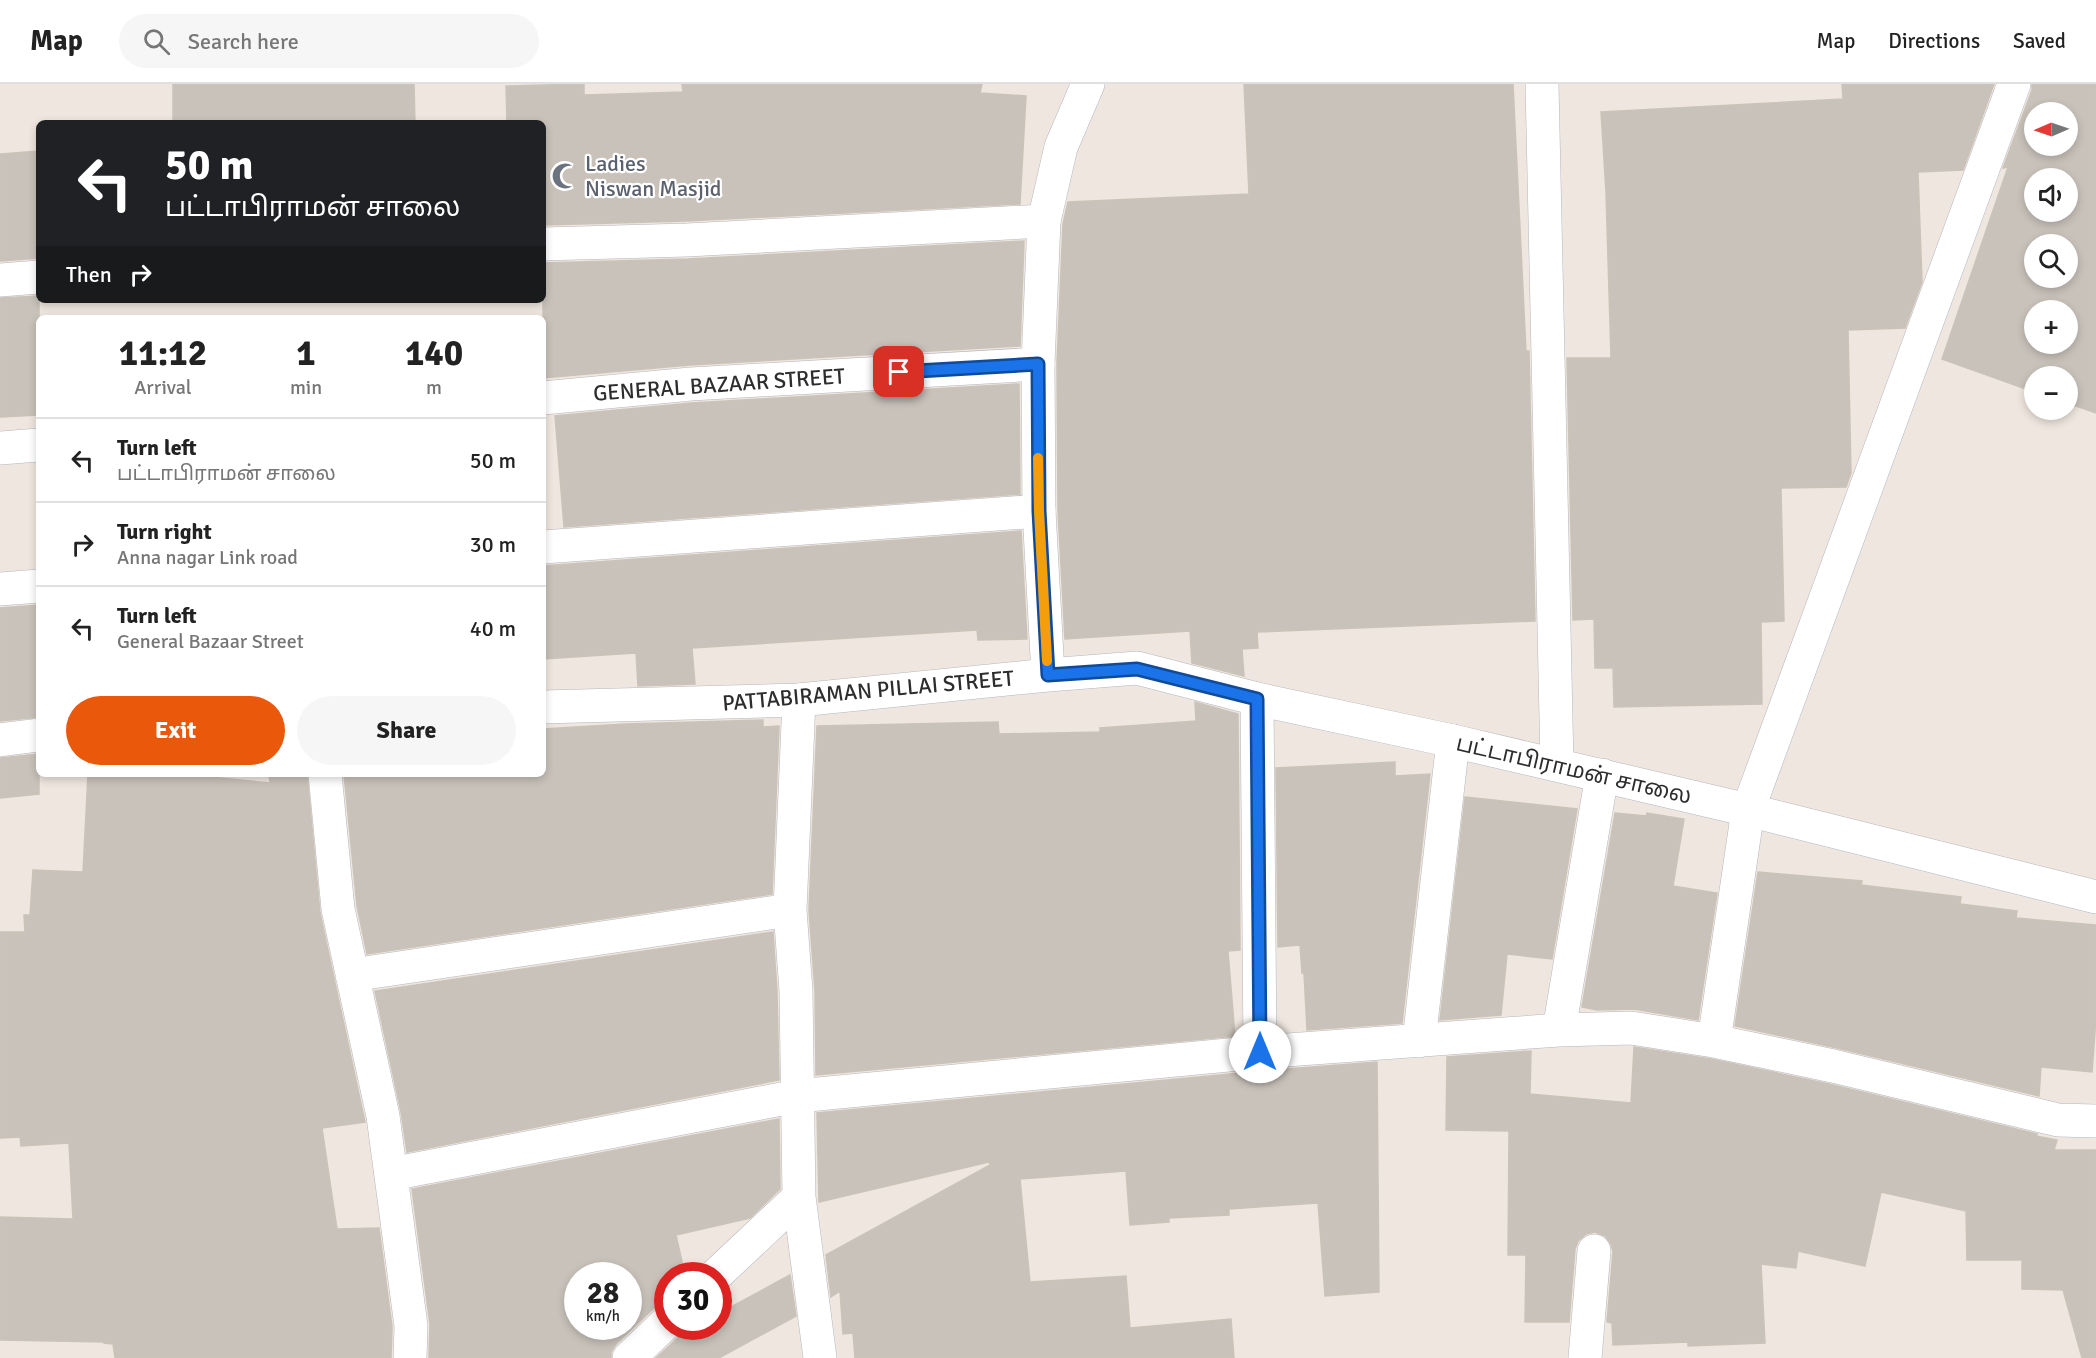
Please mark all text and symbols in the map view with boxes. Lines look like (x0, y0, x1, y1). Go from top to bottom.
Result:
search box (119, 14, 539, 68)
text: Map (30, 24, 83, 58)
icon: search (140, 25, 173, 58)
text: Search here (188, 28, 299, 55)
text: Map (1817, 28, 1855, 54)
text: Directions (1888, 28, 1980, 54)
text: Saved (2013, 28, 2066, 54)
north arrow (2024, 102, 2078, 156)
map controls (2024, 102, 2078, 420)
text: 50 m (165, 140, 254, 191)
icon: left (66, 144, 144, 222)
place label: Ladies Niswan Masjid (585, 150, 722, 202)
mosque icon: Ladies Niswan Masjid (550, 161, 580, 191)
button: sound (2024, 168, 2078, 222)
text: பட்டாபிராமன் சாலை (165, 191, 460, 224)
button: search (2024, 234, 2078, 288)
icon: right (124, 258, 157, 291)
text: Then (66, 261, 112, 288)
button: + (2024, 300, 2078, 354)
text: 11:12 (119, 331, 207, 376)
text: 1 (296, 331, 316, 376)
text: 140 (405, 331, 463, 376)
pin (873, 346, 924, 397)
icon: arrive (882, 355, 915, 388)
street label: GENERAL BAZAAR STREET (592, 362, 846, 407)
button: − (2024, 366, 2078, 420)
text: Arrival (134, 375, 192, 400)
text: min (290, 375, 322, 400)
text: m (426, 375, 442, 400)
text: Turn left (117, 434, 197, 461)
icon: left (66, 444, 99, 477)
text: 50 m (470, 447, 516, 474)
text: பட்டாபிராமன் சாலை (117, 461, 336, 486)
text: Turn right (117, 518, 212, 545)
icon: right (66, 528, 99, 561)
text: 30 m (470, 531, 516, 558)
text: Anna nagar Link road (117, 545, 298, 570)
text: Turn left (117, 602, 197, 629)
icon: left (66, 612, 99, 645)
text: 40 m (470, 615, 516, 642)
text: General Bazaar Street (117, 629, 304, 654)
street label: PATTABIRAMAN PILLAI STREET (721, 664, 1015, 717)
button: Exit (66, 696, 285, 765)
button: Share (297, 696, 516, 765)
street label: பட்டாபிராமன் சாலை (1454, 729, 1694, 810)
position arrow (1228, 1020, 1292, 1084)
speed limit sign: 30 (654, 1262, 732, 1340)
text: 28 (587, 1275, 619, 1312)
text: km/h (586, 1307, 620, 1325)

